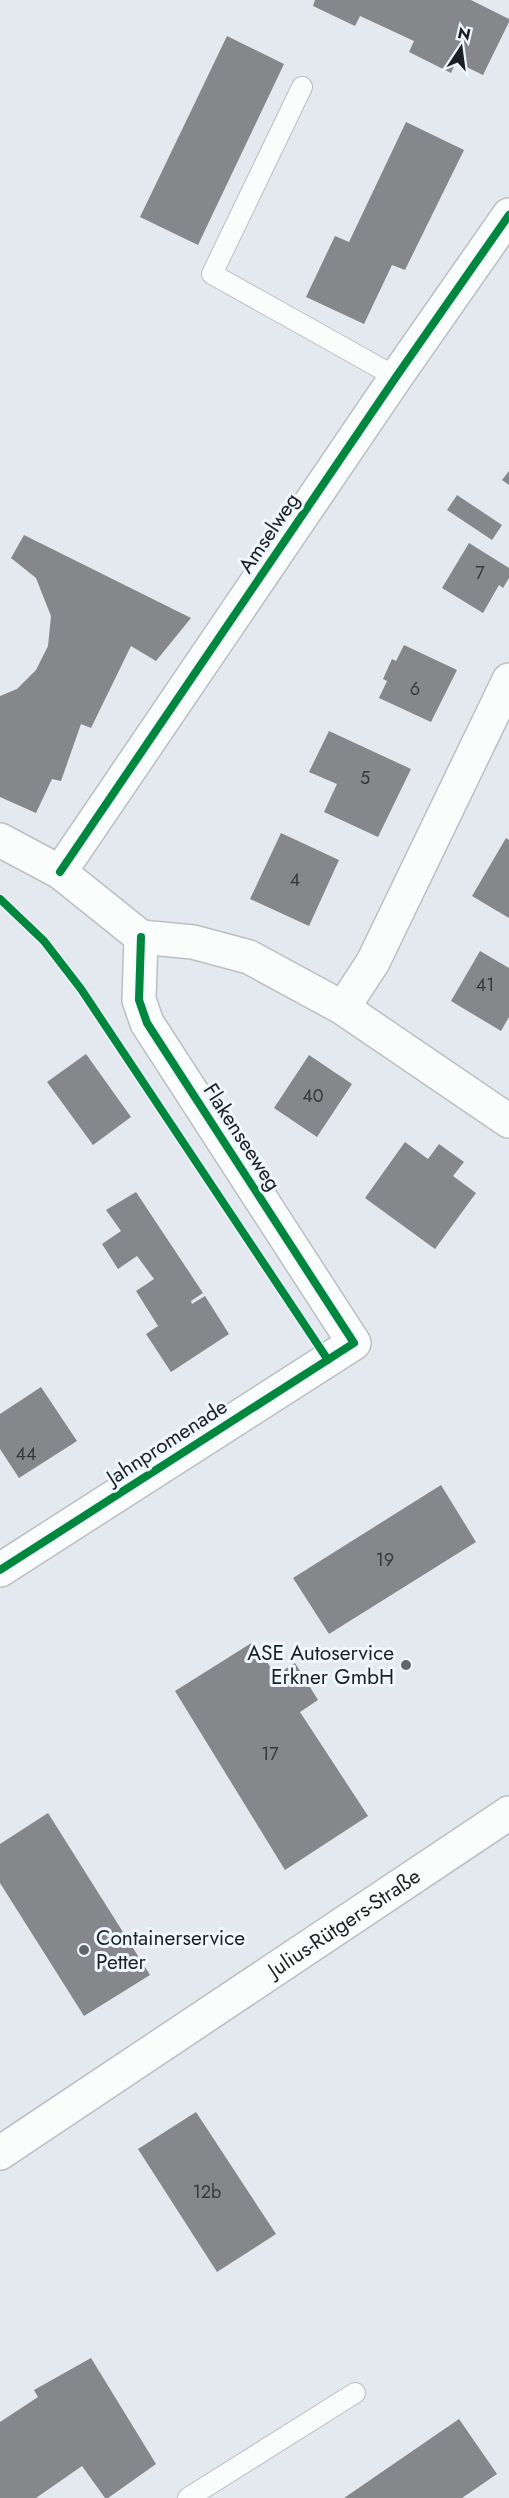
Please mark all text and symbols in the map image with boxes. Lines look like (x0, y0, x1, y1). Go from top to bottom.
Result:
north arrow (431, 18, 491, 78)
text: N (455, 21, 473, 47)
street label: Amselweg (231, 487, 307, 579)
house number: 7 (475, 560, 485, 586)
house number: 6 (410, 676, 420, 702)
house number: 5 (360, 765, 370, 791)
house number: 4 (290, 867, 300, 893)
house number: 41 (476, 972, 494, 998)
street label: Flakenseeweg (196, 1077, 288, 1197)
house number: 40 (302, 1083, 324, 1109)
street label: Jahnpromenade (98, 1392, 233, 1494)
house number: 44 (16, 1441, 37, 1467)
house number: 19 (376, 1547, 394, 1573)
place label: ASE Autoservice Erkner GmbH (247, 1638, 394, 1692)
marker: ASE Autoservice Erkner GmbH (399, 1658, 413, 1672)
house number: 17 (261, 1741, 279, 1767)
street label: Julius-Rütgers-Straße (260, 1861, 427, 1987)
place label: Containerservice Petter (96, 1923, 245, 1977)
marker: Containerservice Petter (77, 1943, 91, 1957)
house number: 12b (193, 2179, 221, 2205)

